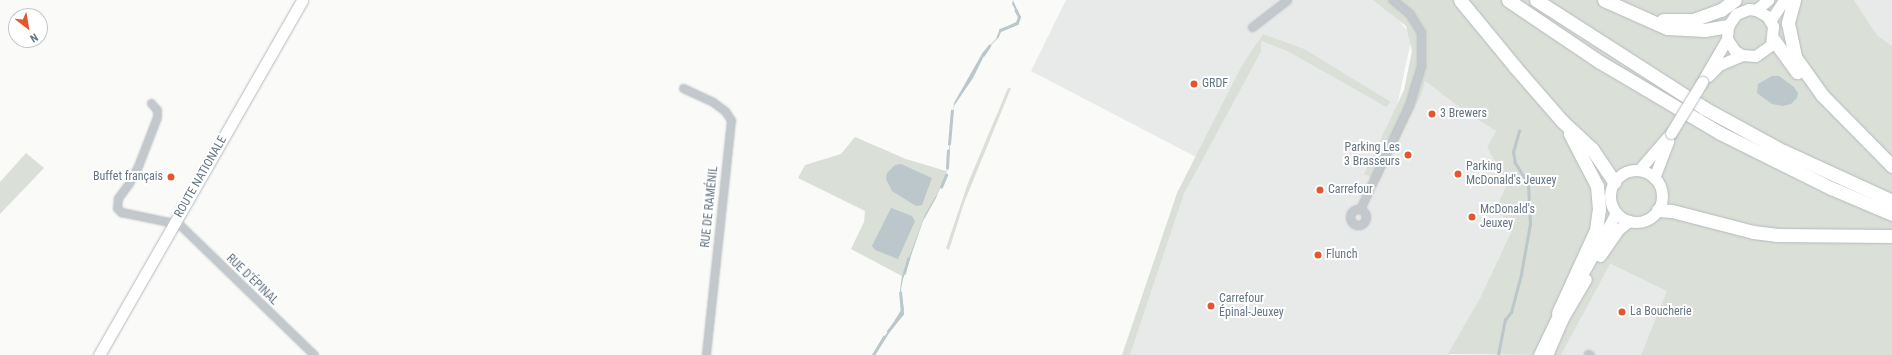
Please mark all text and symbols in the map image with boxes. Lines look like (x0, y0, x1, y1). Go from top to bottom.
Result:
north arrow (8, 8, 48, 48)
text: N (28, 31, 40, 45)
place label: GRDF (1202, 77, 1228, 91)
marker: GRDF (1189, 79, 1199, 89)
place label: 3 Brewers (1440, 107, 1487, 121)
marker: 3 Brewers (1427, 109, 1437, 119)
street label: ROUTE NATIONALE (172, 134, 230, 220)
place label: Parking Les 3 Brasseurs (1344, 141, 1400, 169)
marker: Parking Les 3 Brasseurs (1403, 150, 1413, 160)
place label: Parking McDonald's Jeuxey (1466, 160, 1557, 188)
street label: RUE DE RAMÉNIL (699, 166, 721, 248)
marker: Parking McDonald's Jeuxey (1453, 169, 1463, 179)
place label: Buffet français (93, 170, 163, 184)
marker: Buffet français (166, 172, 176, 182)
place label: Carrefour (1328, 183, 1373, 197)
marker: Carrefour (1315, 185, 1325, 195)
place label: McDonald's Jeuxey (1480, 203, 1535, 231)
marker: McDonald's Jeuxey (1467, 212, 1477, 222)
place label: Flunch (1326, 248, 1357, 262)
marker: Flunch (1313, 250, 1323, 260)
street label: RUE D’ÉPINAL (223, 252, 281, 308)
place label: Carrefour Épinal-Jeuxey (1219, 292, 1284, 320)
marker: Carrefour Épinal-Jeuxey (1206, 301, 1216, 311)
place label: La Boucherie (1630, 305, 1692, 319)
marker: La Boucherie (1617, 307, 1627, 317)

